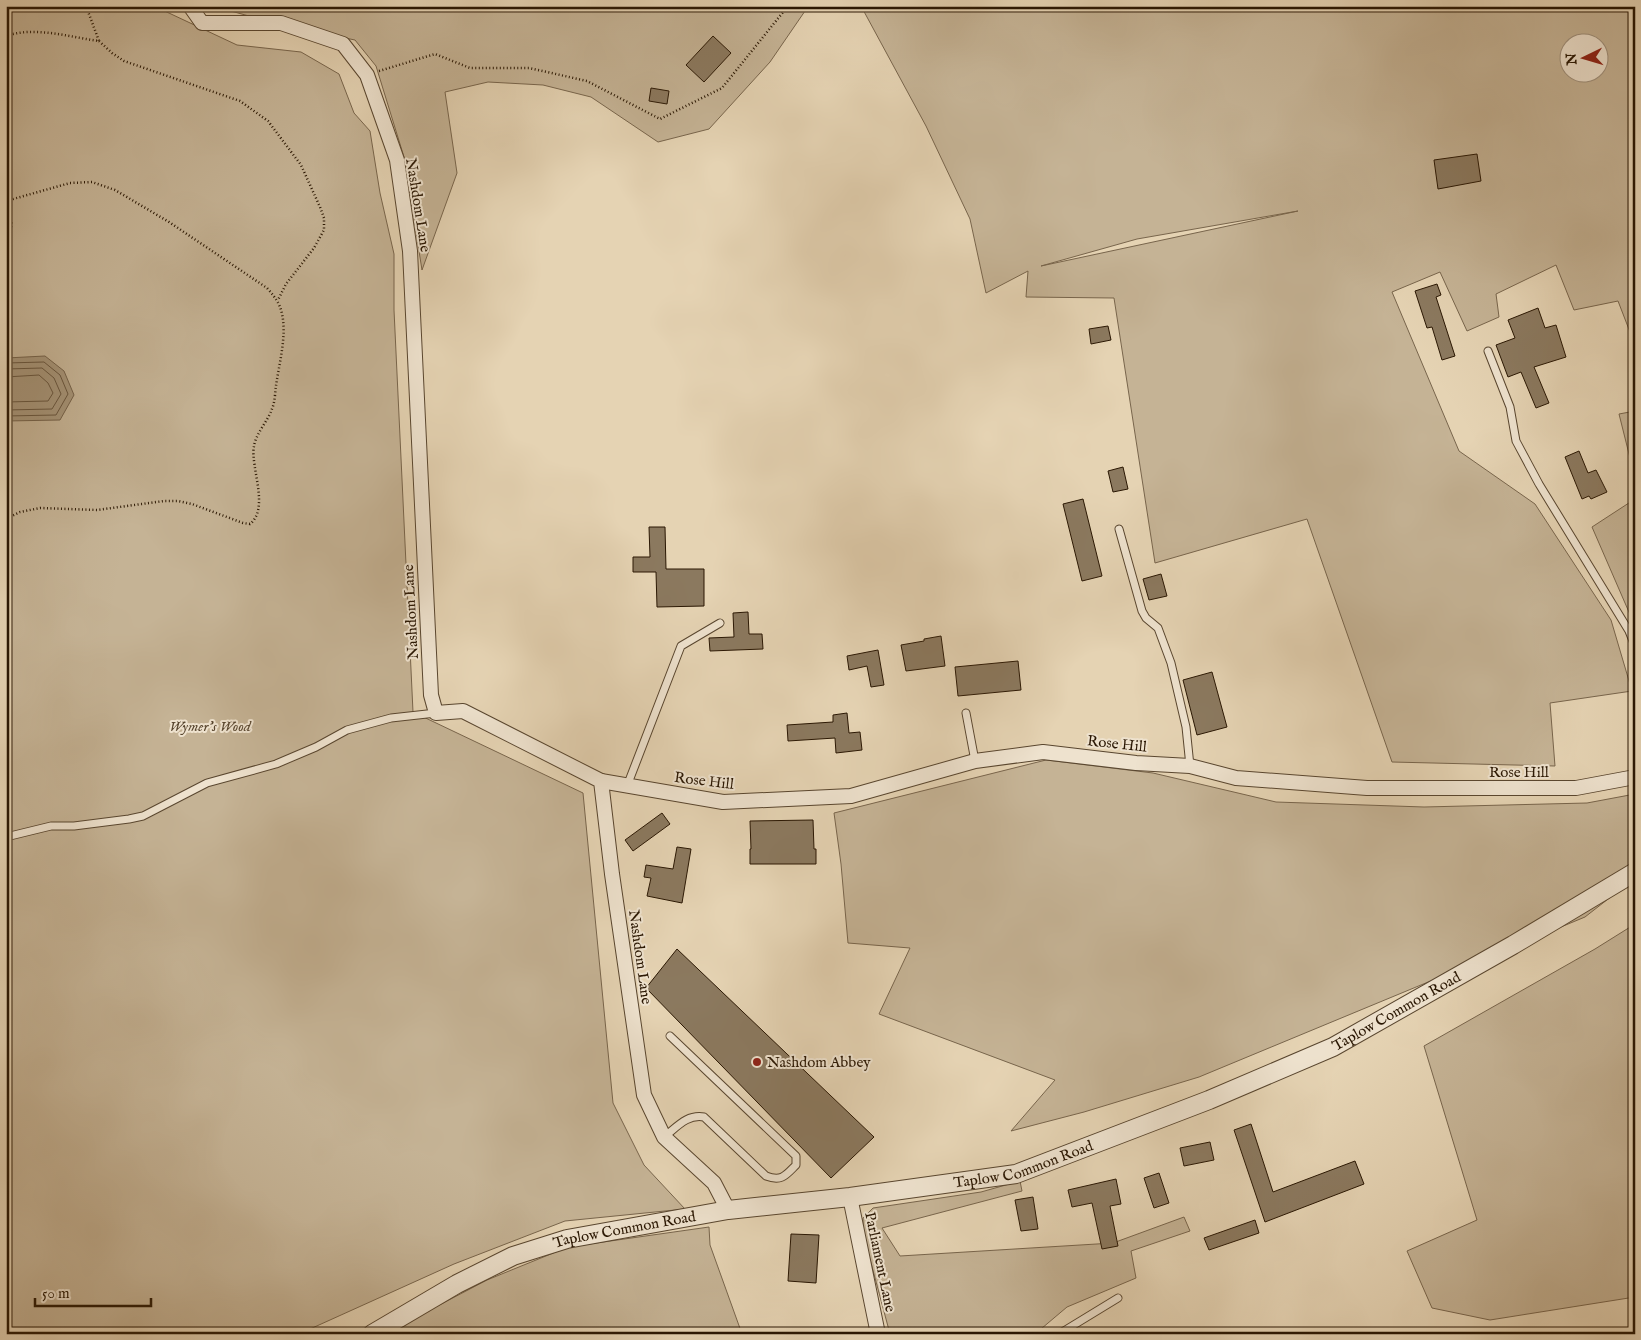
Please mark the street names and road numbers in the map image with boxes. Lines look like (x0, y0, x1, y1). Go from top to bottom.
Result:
street label: Nashdom Lane (401, 156, 435, 254)
street label: Nashdom Lane (399, 564, 423, 660)
street label: Rose Hill (1086, 731, 1149, 757)
street label: Rose Hill (1489, 763, 1550, 782)
street label: Rose Hill (673, 768, 736, 794)
street label: Nashdom Lane (624, 909, 656, 1006)
street label: Taplow Common Road (1329, 967, 1465, 1055)
street label: Taplow Common Road (952, 1136, 1097, 1192)
street label: Taplow Common Road (551, 1206, 698, 1252)
street label: Parliament Lane (860, 1210, 900, 1314)

